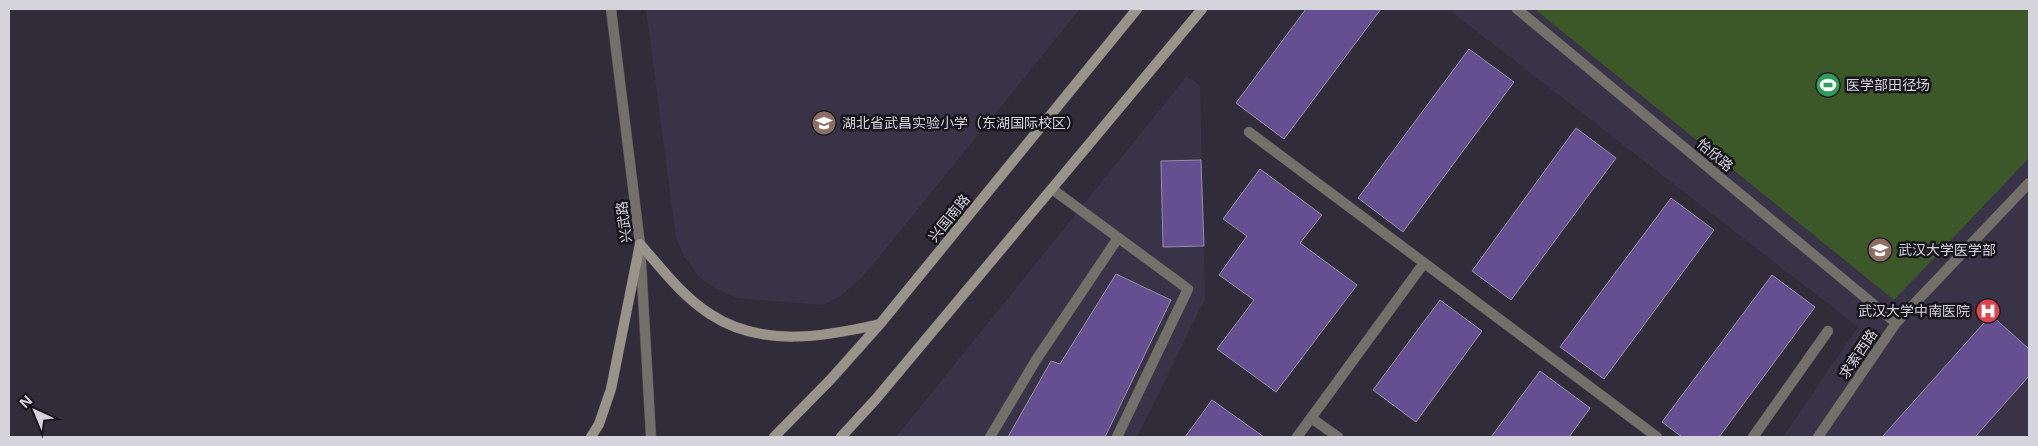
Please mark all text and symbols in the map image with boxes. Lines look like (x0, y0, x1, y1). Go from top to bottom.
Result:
sports icon: 医学部田径场 (1815, 72, 1841, 98)
place label: 医学部田径场 (1846, 75, 1930, 94)
school or university icon: 湖北省武昌实验小学（东湖国际校区） (811, 110, 837, 136)
place label: 湖北省武昌实验小学（东湖国际校区） (842, 113, 1080, 132)
street label: 怡欣路 (1693, 134, 1738, 175)
street label: 兴国南路 (924, 190, 974, 245)
street label: 兴武路 (612, 200, 635, 244)
school or university icon: 武汉大学医学部 (1867, 237, 1893, 263)
place label: 武汉大学医学部 (1898, 240, 1996, 259)
hospital icon: 武汉大学中南医院 (1975, 298, 2001, 324)
place label: 武汉大学中南医院 (1858, 301, 1970, 320)
street label: 求索西路 (1834, 325, 1881, 382)
north arrow (10, 386, 60, 436)
text: N (15, 390, 36, 412)

